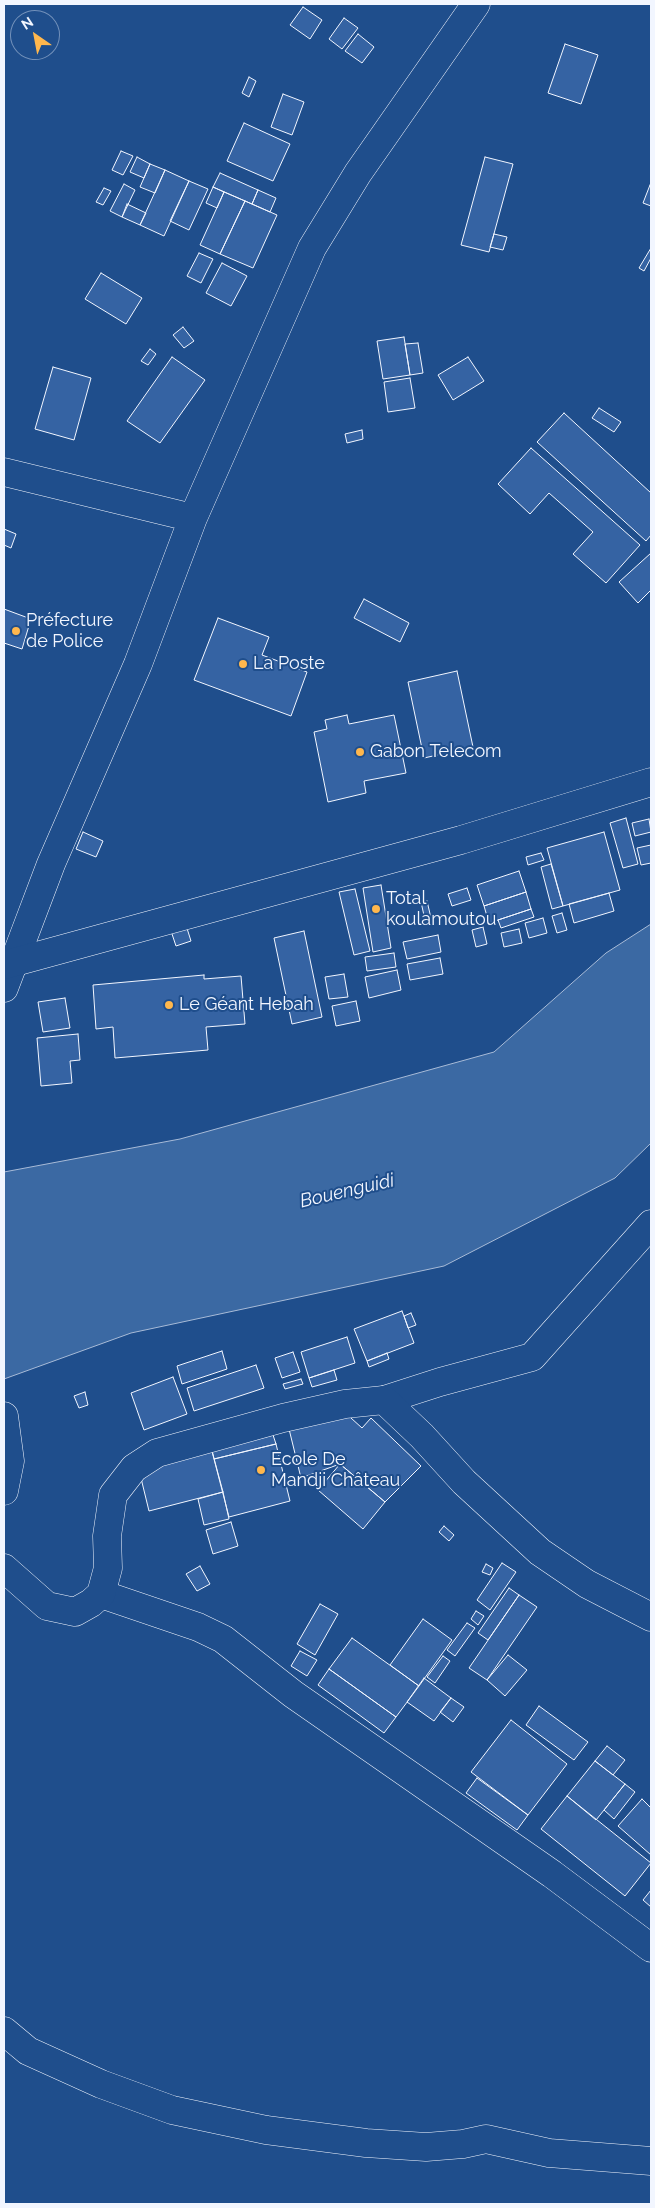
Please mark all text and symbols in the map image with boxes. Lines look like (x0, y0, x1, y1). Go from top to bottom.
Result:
north arrow (10, 10, 60, 60)
text: N (19, 14, 36, 33)
place label: Préfecture de Police (26, 610, 113, 652)
marker: Préfecture de Police (10, 625, 22, 637)
place label: La Poste (253, 653, 325, 675)
marker: La Poste (237, 658, 249, 670)
place label: Gabon Telecom (370, 741, 502, 763)
marker: Gabon Telecom (354, 746, 366, 758)
place label: Total koulamoutou (386, 888, 496, 931)
marker: Total koulamoutou (370, 903, 382, 915)
place label: Le Géant Hebah (179, 994, 314, 1016)
marker: Le Géant Hebah (163, 999, 175, 1011)
water label: Bouenguidi (298, 1169, 396, 1213)
place label: Ecole De Mandji Château (271, 1449, 400, 1492)
marker: Ecole De Mandji Château (255, 1464, 267, 1476)

